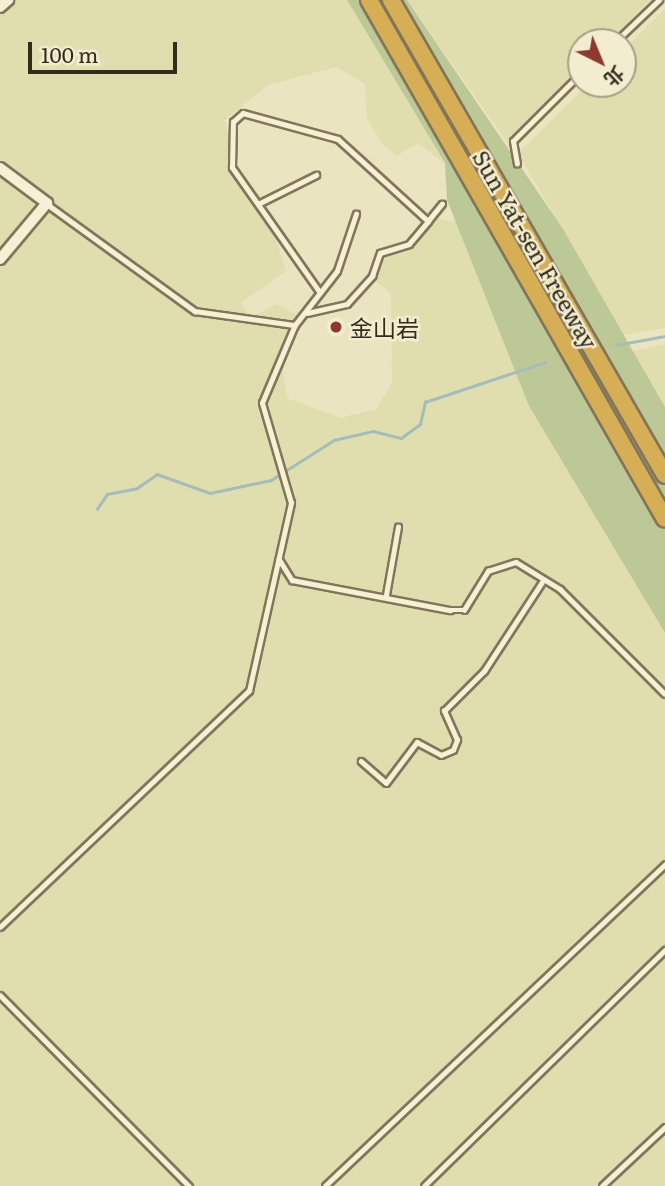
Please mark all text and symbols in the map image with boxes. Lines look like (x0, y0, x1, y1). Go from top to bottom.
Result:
scale bar (32, 28, 180, 72)
north arrow (567, 28, 637, 98)
text: 100 m (41, 38, 98, 69)
text: 北 (598, 60, 631, 94)
street label: Sun Yat-sen Freeway (468, 145, 604, 353)
place label: 金山岩 (350, 313, 419, 341)
marker: 金山岩 (328, 319, 344, 335)

